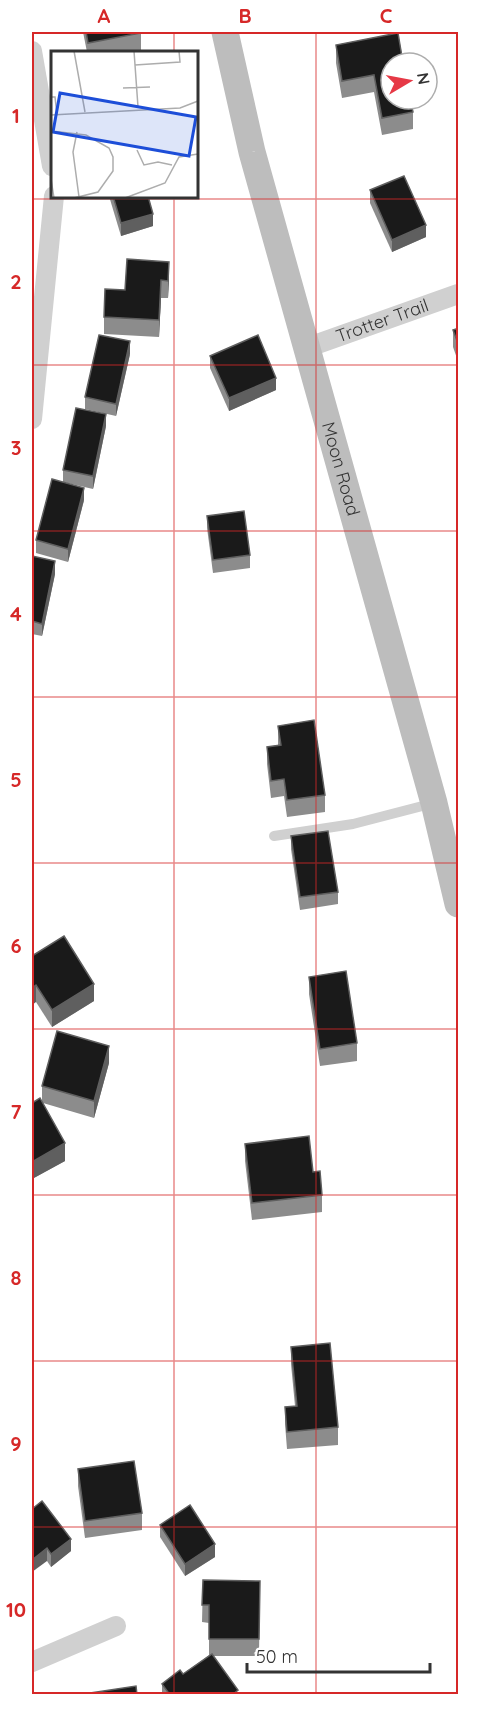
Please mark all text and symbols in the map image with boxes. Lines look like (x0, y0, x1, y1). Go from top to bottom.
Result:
text: A (98, 3, 111, 28)
text: B (238, 3, 252, 28)
text: C (380, 3, 393, 28)
inset map (51, 51, 198, 198)
north arrow (379, 51, 439, 111)
text: N (413, 71, 435, 86)
text: 1 (12, 103, 20, 128)
text: 2 (10, 269, 22, 294)
street label: Trotter Trail (333, 293, 432, 347)
street label: Moon Road (317, 419, 365, 518)
text: 3 (11, 435, 21, 460)
text: 4 (10, 601, 22, 626)
text: 5 (10, 767, 22, 792)
text: 6 (10, 933, 22, 958)
text: 7 (11, 1099, 22, 1124)
text: 8 (11, 1265, 22, 1290)
text: 9 (10, 1431, 22, 1456)
text: 10 (6, 1597, 26, 1622)
scale bar (247, 1636, 430, 1674)
text: 50 m (256, 1645, 298, 1668)

